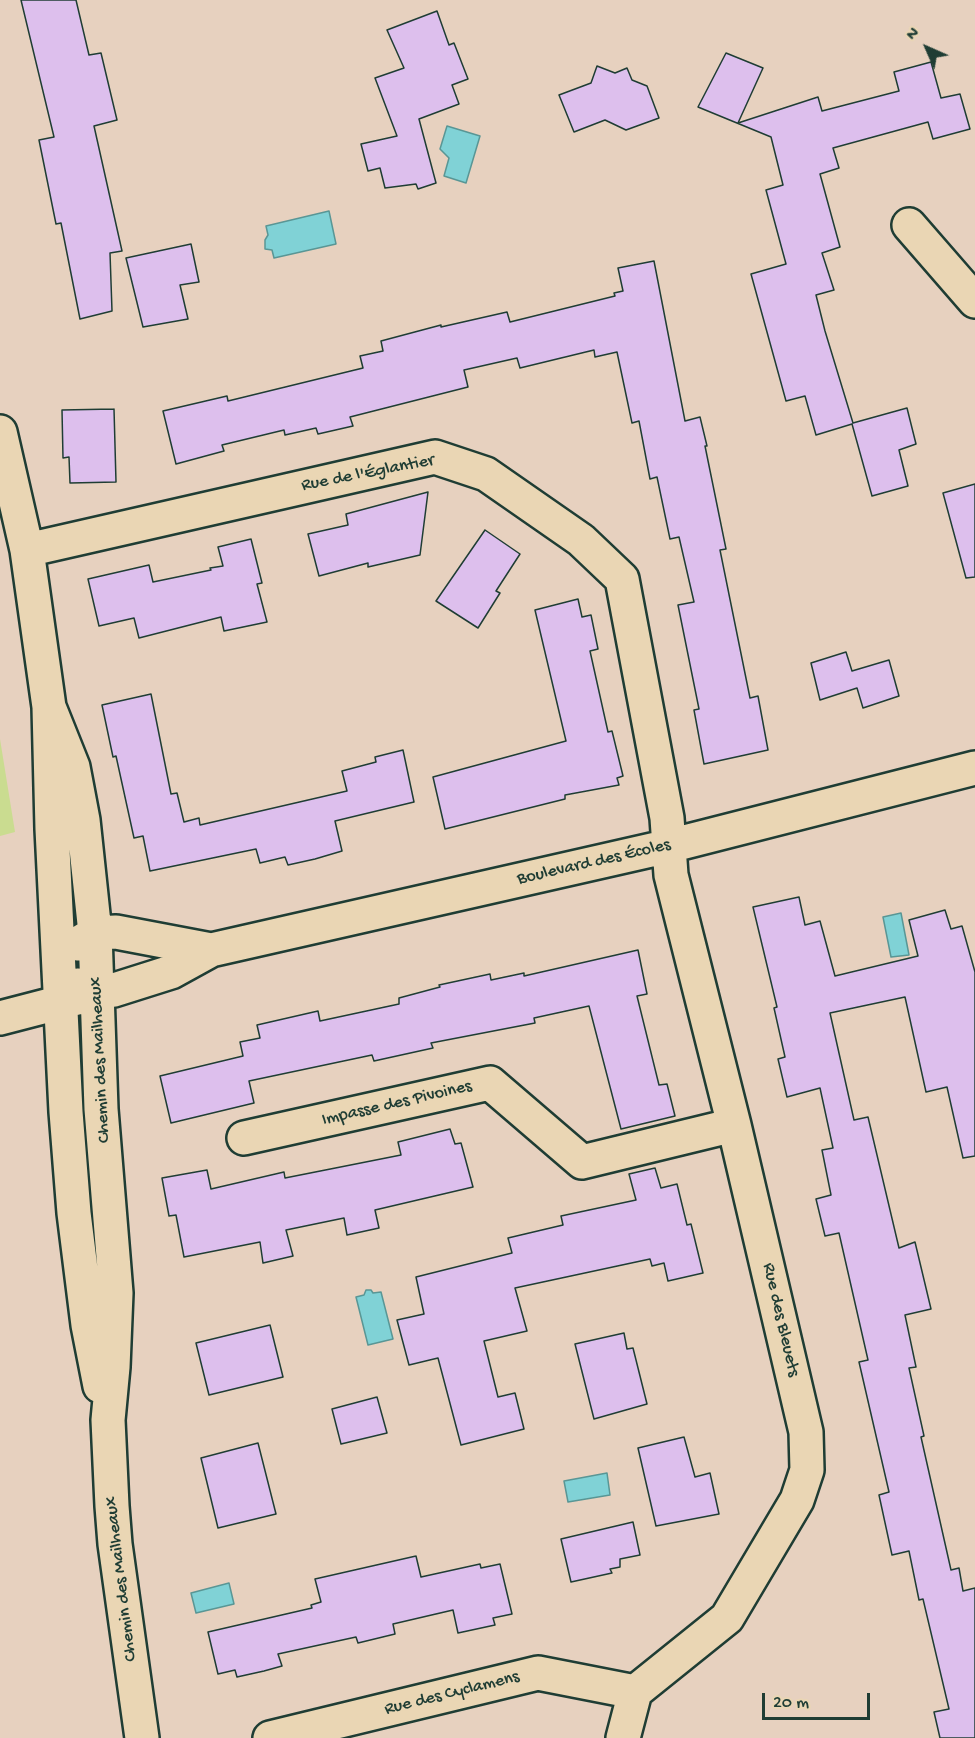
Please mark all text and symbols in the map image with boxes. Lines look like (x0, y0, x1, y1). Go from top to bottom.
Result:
north arrow (897, 18, 957, 78)
text: N (903, 25, 924, 45)
street label: Rue de l'Églantier (300, 451, 436, 497)
street label: Boulevard des Écoles (515, 835, 673, 891)
street label: Chemin des Mailheaux (86, 976, 116, 1144)
street label: Impasse des Pivoines (320, 1076, 474, 1132)
street label: Rue des Bleuets (756, 1261, 804, 1379)
street label: Chemin des Mailheaux (101, 1495, 143, 1663)
street label: Rue des Cyclamens (382, 1667, 522, 1721)
scale bar (765, 1681, 873, 1719)
text: 20 m (773, 1693, 809, 1714)

